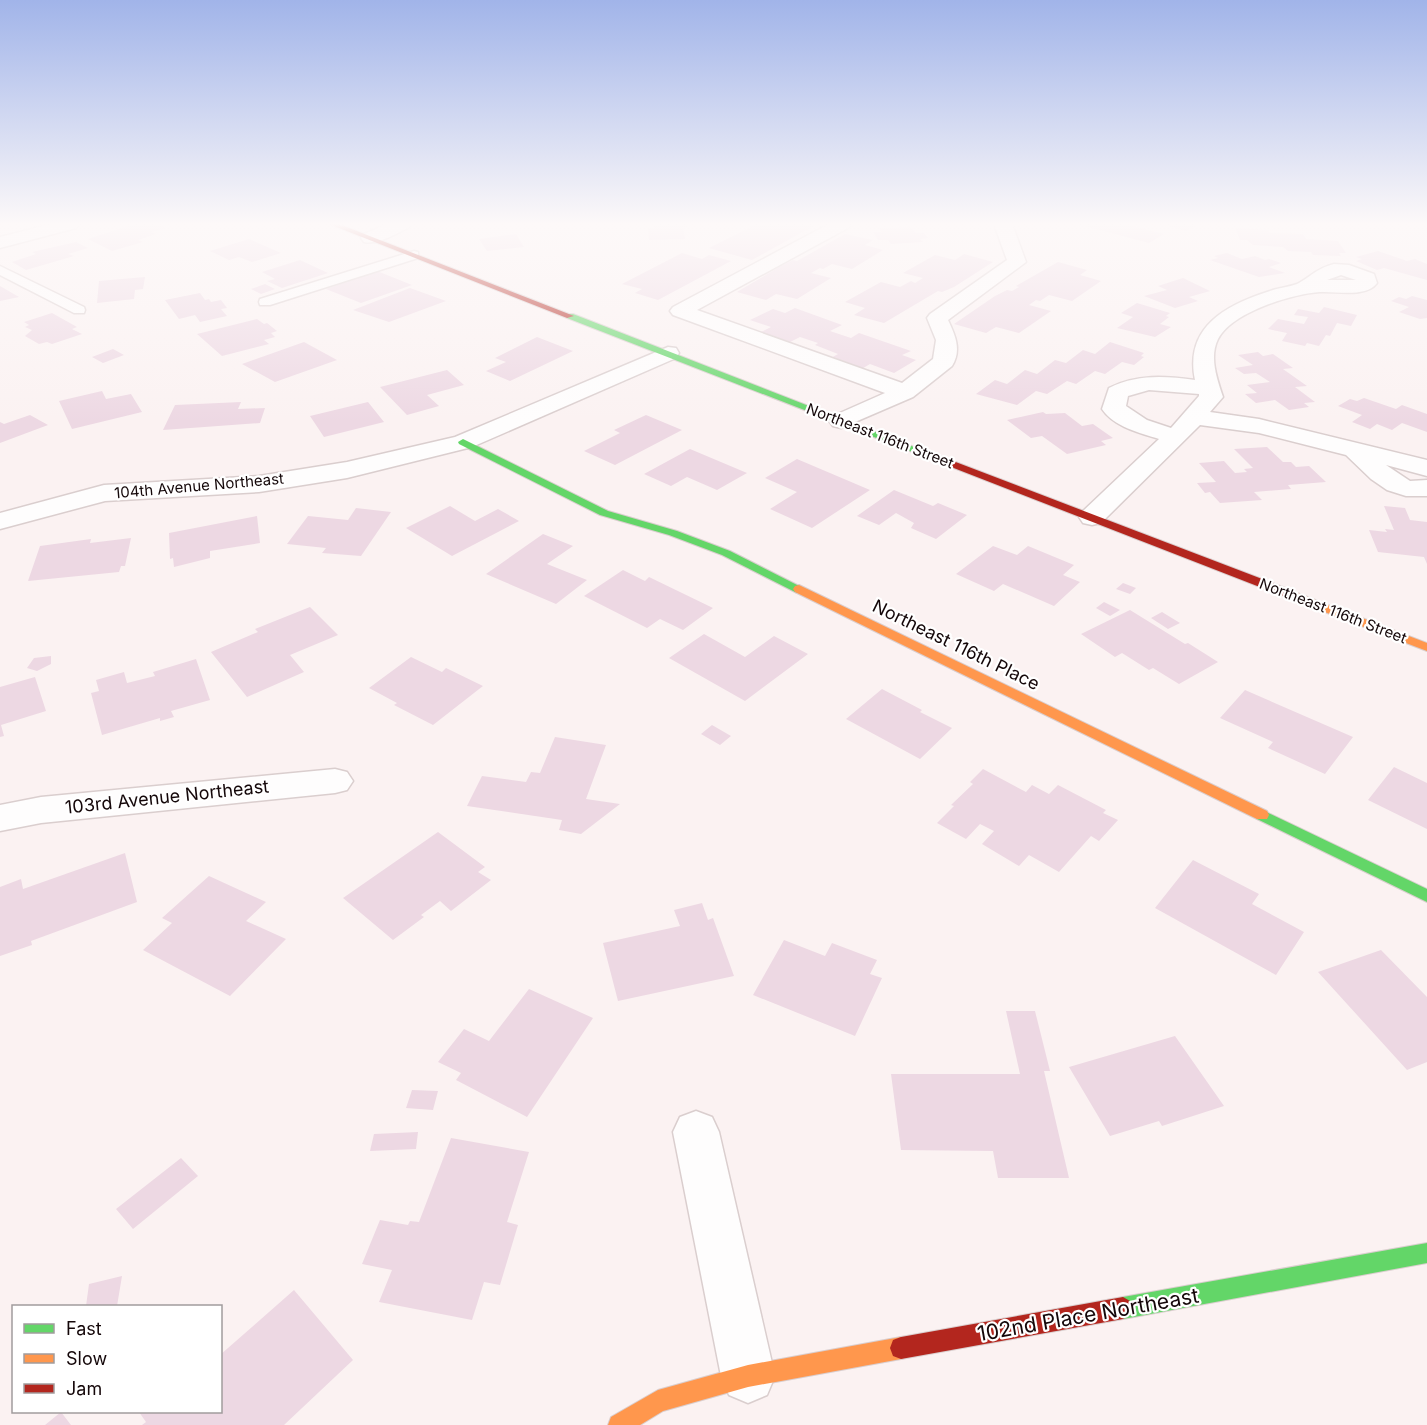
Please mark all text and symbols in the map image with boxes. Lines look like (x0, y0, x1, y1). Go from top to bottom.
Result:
street label: Northeast 116th Street (804, 399, 957, 472)
street label: 104th Avenue Northeast (113, 469, 285, 502)
street label: Northeast 116th Street (1257, 574, 1410, 647)
street label: Northeast 116th Place (869, 595, 1043, 694)
street label: 103rd Avenue Northeast (64, 775, 270, 818)
street label: 102nd Place Northeast (975, 1283, 1201, 1346)
legend (12, 1305, 222, 1413)
text: Fast (66, 1318, 102, 1339)
text: Slow (66, 1348, 107, 1369)
text: Jam (66, 1378, 102, 1399)

